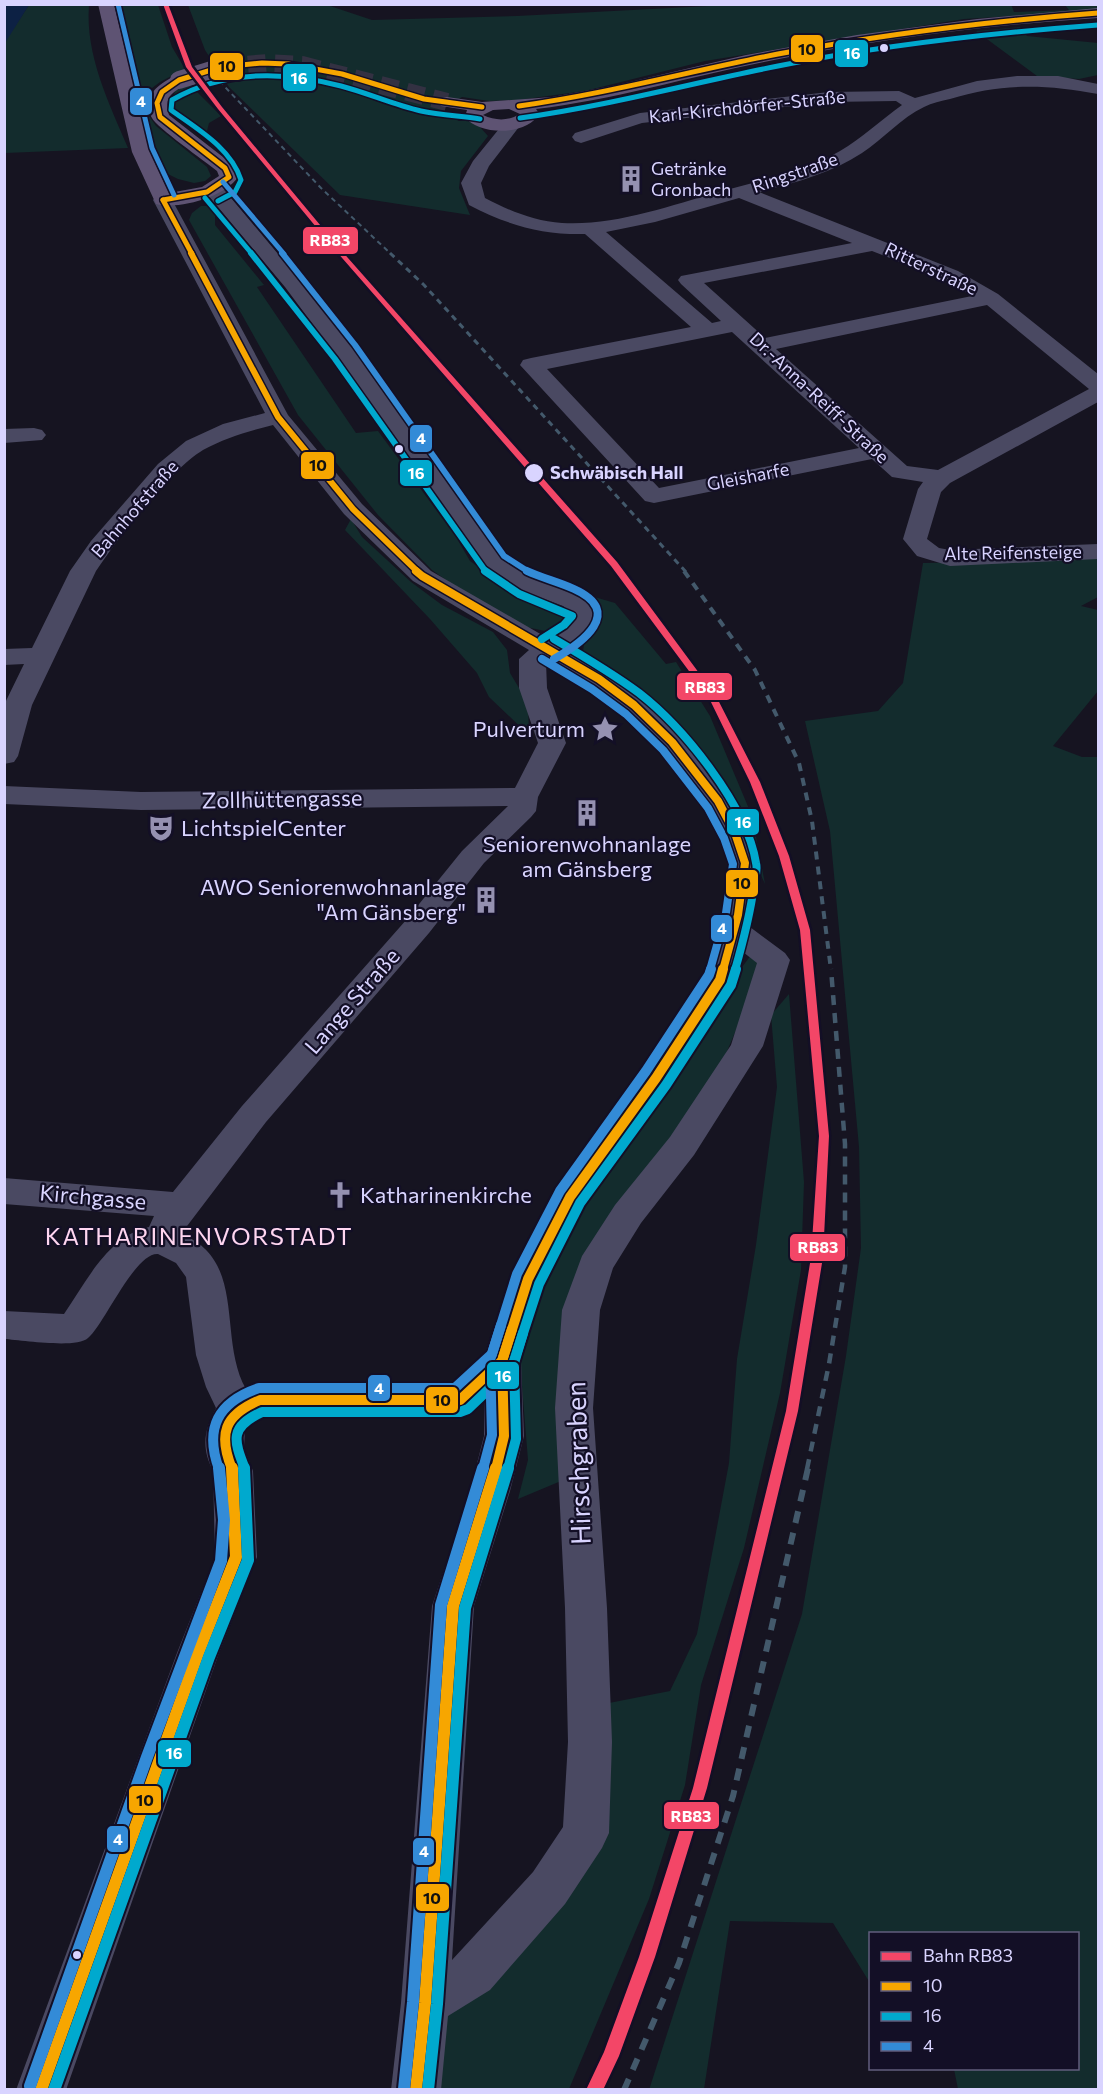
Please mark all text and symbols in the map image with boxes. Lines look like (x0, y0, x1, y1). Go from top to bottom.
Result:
line badge: 10 (790, 34, 824, 63)
text: 10 (798, 39, 816, 58)
line badge: 16 (834, 39, 869, 68)
unlabelled marker (878, 42, 890, 54)
text: 16 (843, 43, 861, 62)
line badge: 10 (209, 52, 244, 81)
text: 10 (218, 56, 236, 75)
line badge: 16 (282, 63, 317, 92)
text: 16 (290, 68, 308, 87)
street label: Karl-Kirchdörfer-Straße (648, 85, 846, 127)
line badge: 4 (129, 87, 153, 116)
text: 4 (136, 91, 146, 110)
street label: Ringstraße (749, 147, 840, 197)
place label: Getränke Gronbach (651, 157, 731, 200)
building icon: Getränke Gronbach (616, 164, 646, 194)
line badge: RB83 (302, 226, 359, 255)
text: RB83 (310, 230, 350, 249)
street label: Ritterstraße (881, 237, 981, 299)
street label: Dr.-Anna-Reiff-Straße (746, 327, 894, 467)
line badge: 4 (409, 424, 433, 453)
text: 4 (416, 428, 426, 447)
unlabelled marker (393, 443, 405, 455)
line badge: 10 (300, 451, 335, 480)
street label: Bahnhofstraße (86, 455, 183, 562)
text: 10 (309, 455, 327, 474)
street label: Gleisharfe (705, 457, 791, 495)
line badge: 16 (399, 459, 433, 487)
place label: Schwäbisch Hall (550, 461, 683, 483)
marker: Schwäbisch Hall (523, 462, 545, 484)
text: 16 (407, 463, 425, 482)
street label: Alte Reifensteige (944, 540, 1082, 564)
line badge: RB83 (676, 672, 733, 701)
text: RB83 (685, 677, 725, 696)
place icon: Pulverturm (590, 714, 620, 744)
place label: Pulverturm (473, 715, 585, 742)
street label: Zollhüttengasse (201, 784, 363, 813)
building icon: Seniorenwohnanlage am Gänsberg (572, 798, 602, 828)
line badge: 16 (726, 808, 760, 836)
text: 16 (734, 812, 752, 831)
theatre icon: LichtspielCenter (146, 813, 176, 843)
place label: LichtspielCenter (181, 814, 346, 841)
place label: Seniorenwohnanlage am Gänsberg (483, 830, 691, 882)
line badge: 10 (725, 869, 759, 898)
place label: AWO Seniorenwohnanlage "Am Gänsberg" (200, 873, 466, 925)
text: 10 (733, 873, 751, 892)
building icon: AWO Seniorenwohnanlage "Am Gänsberg" (471, 885, 501, 915)
line badge: 4 (710, 914, 733, 943)
text: 4 (717, 918, 727, 937)
street label: Lange Straße (298, 942, 405, 1059)
street label: Kirchgasse (38, 1178, 148, 1215)
church icon: Katharinenkirche (325, 1180, 355, 1210)
place label: Katharinenkirche (360, 1181, 532, 1208)
district label: KATHARINENVORSTADT (45, 1221, 353, 1250)
line badge: RB83 (789, 1233, 846, 1262)
text: RB83 (798, 1237, 838, 1256)
line badge: 16 (486, 1361, 520, 1390)
text: 16 (494, 1366, 512, 1385)
line badge: 4 (367, 1374, 391, 1402)
text: 4 (374, 1378, 384, 1397)
street label: Hirschgraben (558, 1381, 597, 1545)
line badge: 10 (425, 1386, 459, 1414)
text: 10 (433, 1390, 451, 1409)
line badge: 16 (157, 1739, 192, 1768)
text: 16 (165, 1743, 183, 1762)
line badge: 10 (128, 1785, 162, 1814)
text: 10 (136, 1790, 154, 1809)
line badge: RB83 (663, 1801, 720, 1830)
text: RB83 (671, 1806, 711, 1825)
line badge: 4 (106, 1825, 129, 1853)
text: 4 (113, 1829, 123, 1848)
line badge: 4 (412, 1837, 435, 1866)
text: 4 (419, 1841, 429, 1860)
line badge: 10 (415, 1883, 450, 1912)
text: 10 (423, 1888, 441, 1907)
legend (869, 1932, 1079, 2070)
text: Bahn RB83 (923, 1944, 1013, 1966)
unlabelled marker (71, 1949, 83, 1961)
text: 10 (923, 1974, 942, 1996)
text: 16 (923, 2004, 942, 2026)
text: 4 (923, 2034, 934, 2056)

